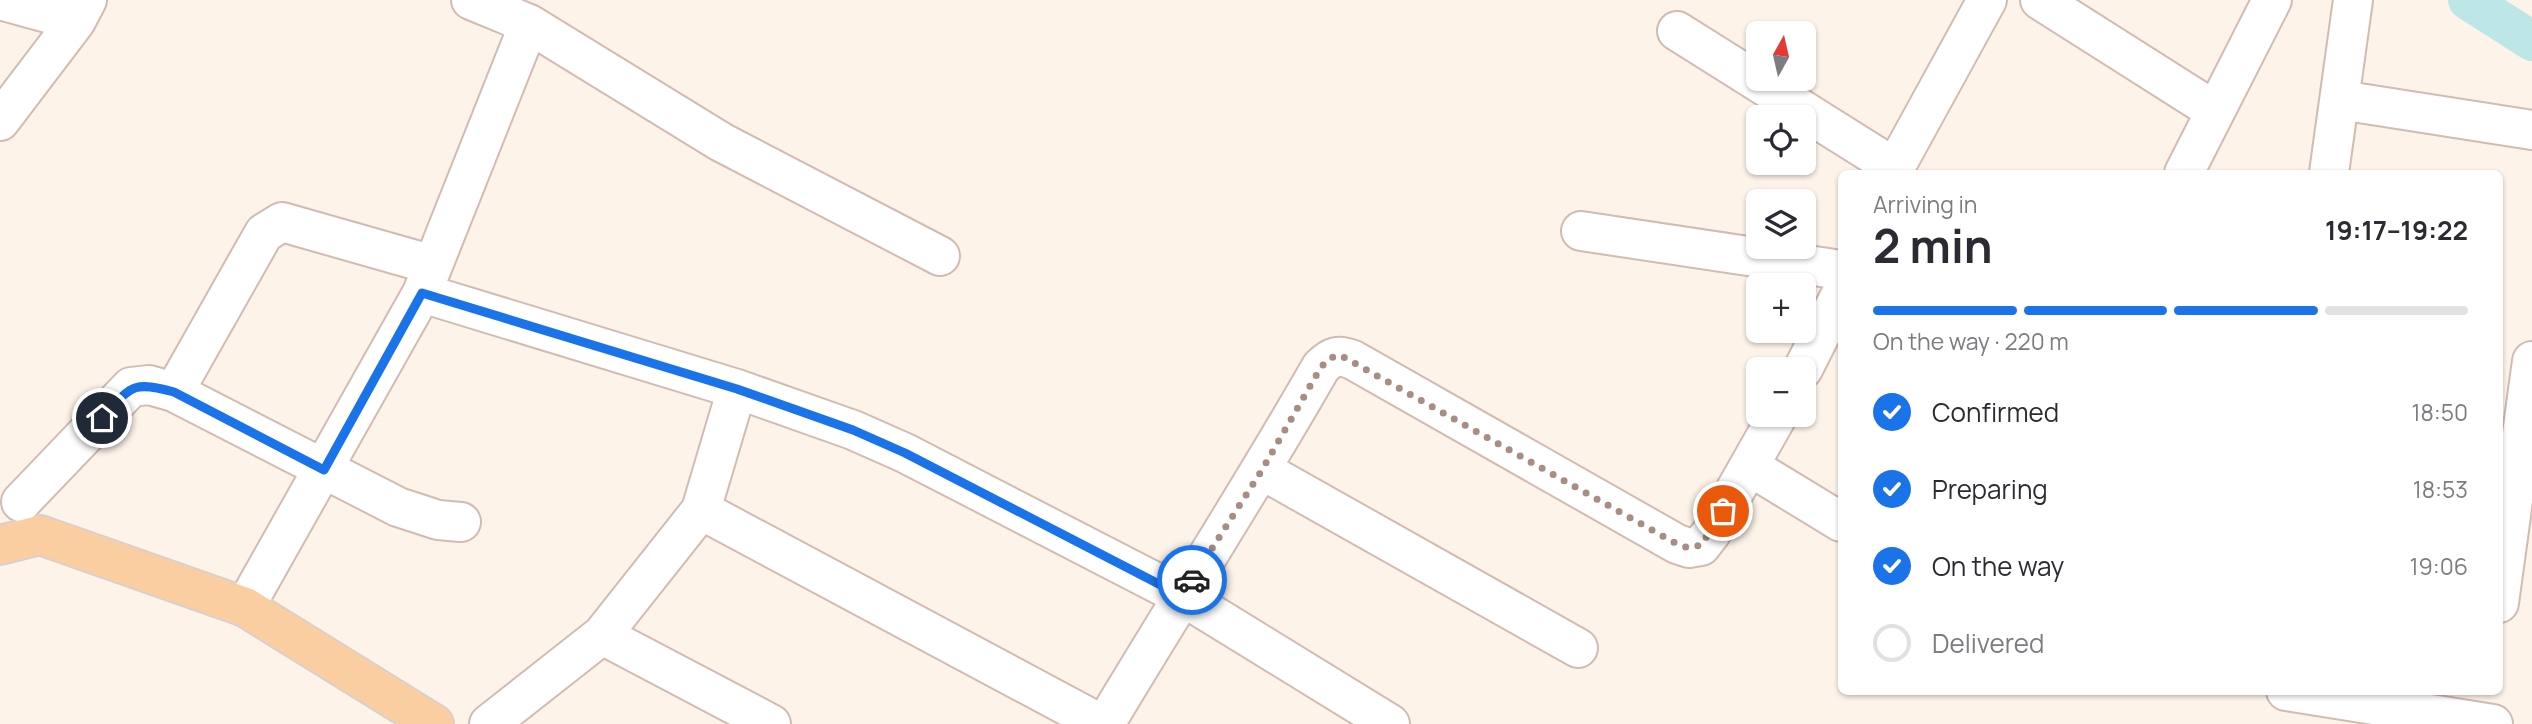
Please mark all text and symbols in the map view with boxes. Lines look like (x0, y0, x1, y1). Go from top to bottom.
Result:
north arrow (1746, 21, 1816, 91)
map controls (1746, 21, 1816, 427)
button: locate (1746, 105, 1816, 175)
text: Arriving in (1873, 188, 1978, 220)
button: layers (1746, 189, 1816, 259)
text: 19:17–19:22 (2325, 212, 2468, 248)
text: 2 min (1873, 214, 1993, 277)
button: + (1746, 273, 1816, 343)
text: On the way · 220 m (1873, 325, 2069, 357)
button: − (1746, 357, 1816, 427)
pin (72, 388, 132, 448)
icon: check (1873, 393, 1911, 431)
text: Confirmed (1932, 394, 2059, 430)
text: 18:50 (2411, 396, 2468, 428)
icon: home (83, 399, 121, 437)
icon: check (1873, 470, 1911, 508)
text: Preparing (1932, 471, 2048, 507)
text: 18:53 (2413, 473, 2468, 505)
pin (1693, 481, 1753, 541)
icon: bag (1704, 492, 1742, 530)
courier (1157, 545, 1227, 615)
icon: check (1873, 547, 1911, 585)
text: On the way (1932, 548, 2064, 584)
text: 19:06 (2410, 550, 2468, 582)
icon: car (1173, 561, 1211, 599)
text: Delivered (1932, 625, 2044, 661)

